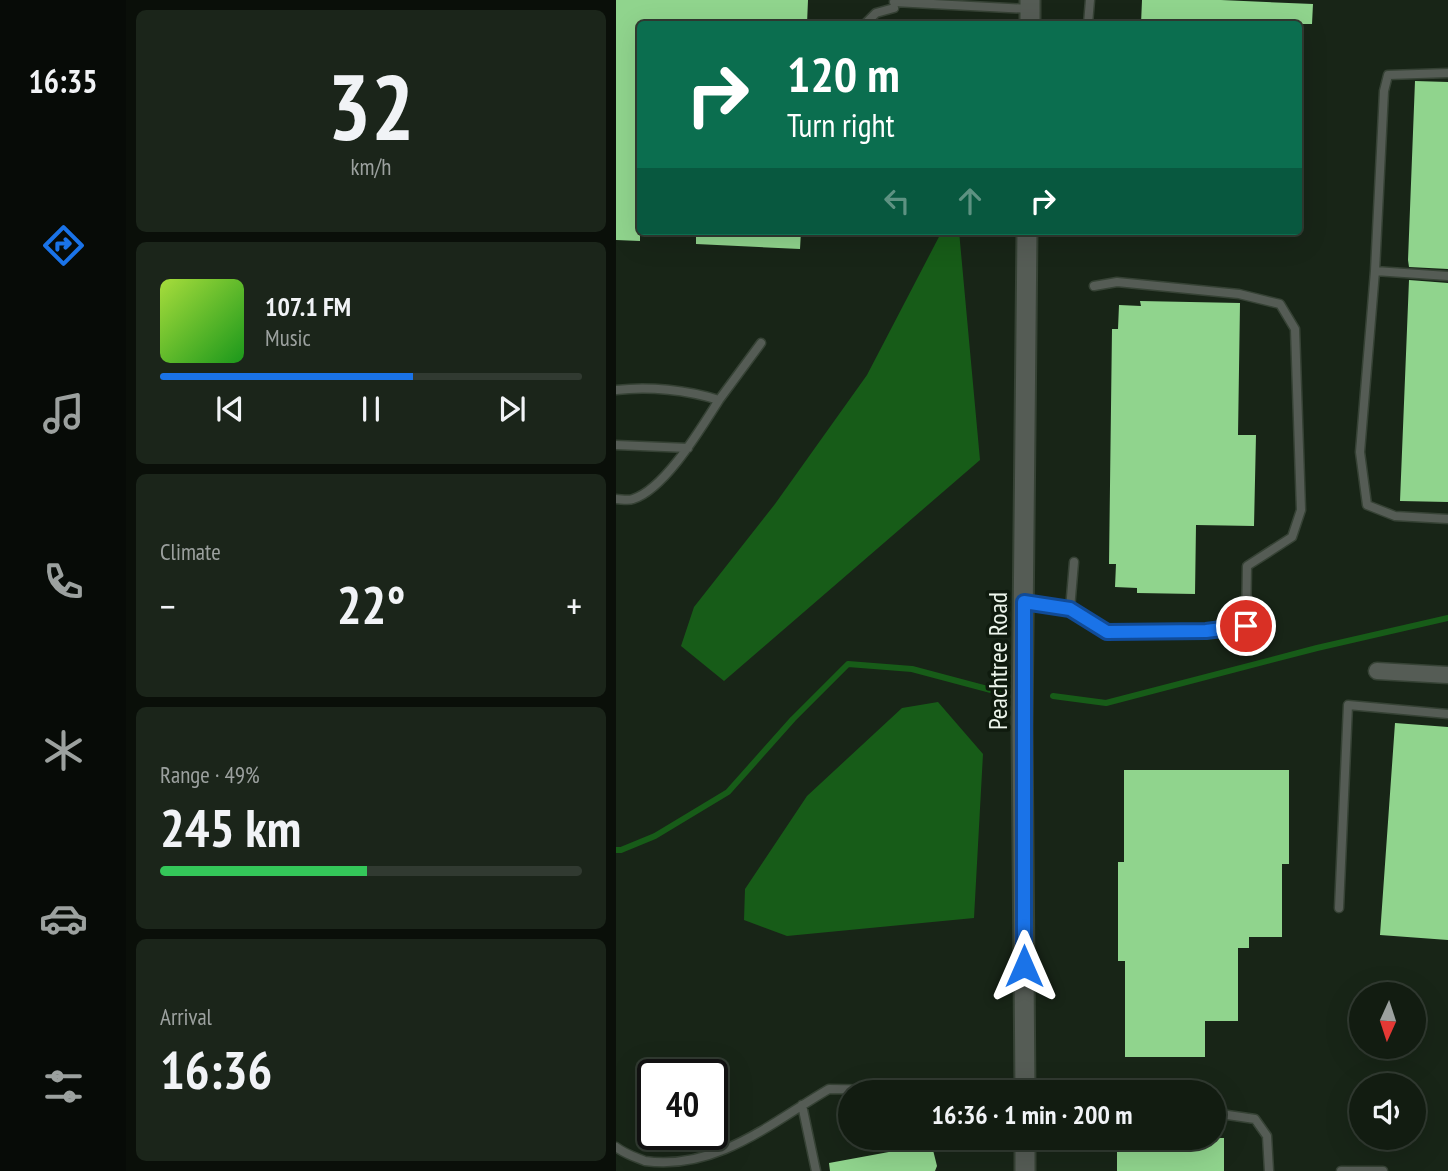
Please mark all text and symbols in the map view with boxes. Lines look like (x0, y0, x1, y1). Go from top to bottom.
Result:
text: 120 m (787, 42, 900, 106)
text: 32 (328, 47, 415, 165)
icon: right (672, 49, 763, 140)
text: 16:35 (28, 60, 98, 102)
text: Turn right (787, 104, 895, 146)
text: km/h (351, 152, 391, 181)
icon: left (878, 182, 916, 220)
icon: ahead (951, 182, 989, 220)
icon: right (1024, 182, 1062, 220)
icon: directions (39, 221, 88, 270)
text: 107.1 FM (265, 290, 351, 323)
text: Music (265, 323, 311, 352)
icon: music (39, 389, 88, 438)
icon: previous (211, 390, 249, 428)
icon: pause (352, 390, 390, 428)
icon: next (493, 390, 531, 428)
text: Climate (160, 537, 221, 566)
icon: phone (39, 557, 88, 606)
text: 22° (337, 571, 405, 638)
text: − (160, 581, 176, 630)
text: + (566, 581, 582, 630)
street label: Peachtree Road (981, 592, 1014, 730)
pin (1216, 596, 1276, 656)
icon: arrive (1227, 607, 1265, 645)
icon: climate (39, 726, 88, 775)
text: Range · 49% (160, 760, 260, 789)
text: 245 km (160, 794, 301, 861)
icon: car (39, 894, 88, 943)
position arrow (987, 929, 1061, 1003)
north arrow (1349, 982, 1426, 1059)
map controls (1349, 982, 1426, 1150)
text: Arrival (160, 1002, 212, 1031)
text: 16:36 (160, 1036, 272, 1103)
speed limit sign: 40 (637, 1059, 728, 1150)
icon: filters (39, 1062, 88, 1111)
button: sound (1349, 1073, 1426, 1150)
text: 16:36 · 1 min · 200 m (932, 1098, 1132, 1131)

